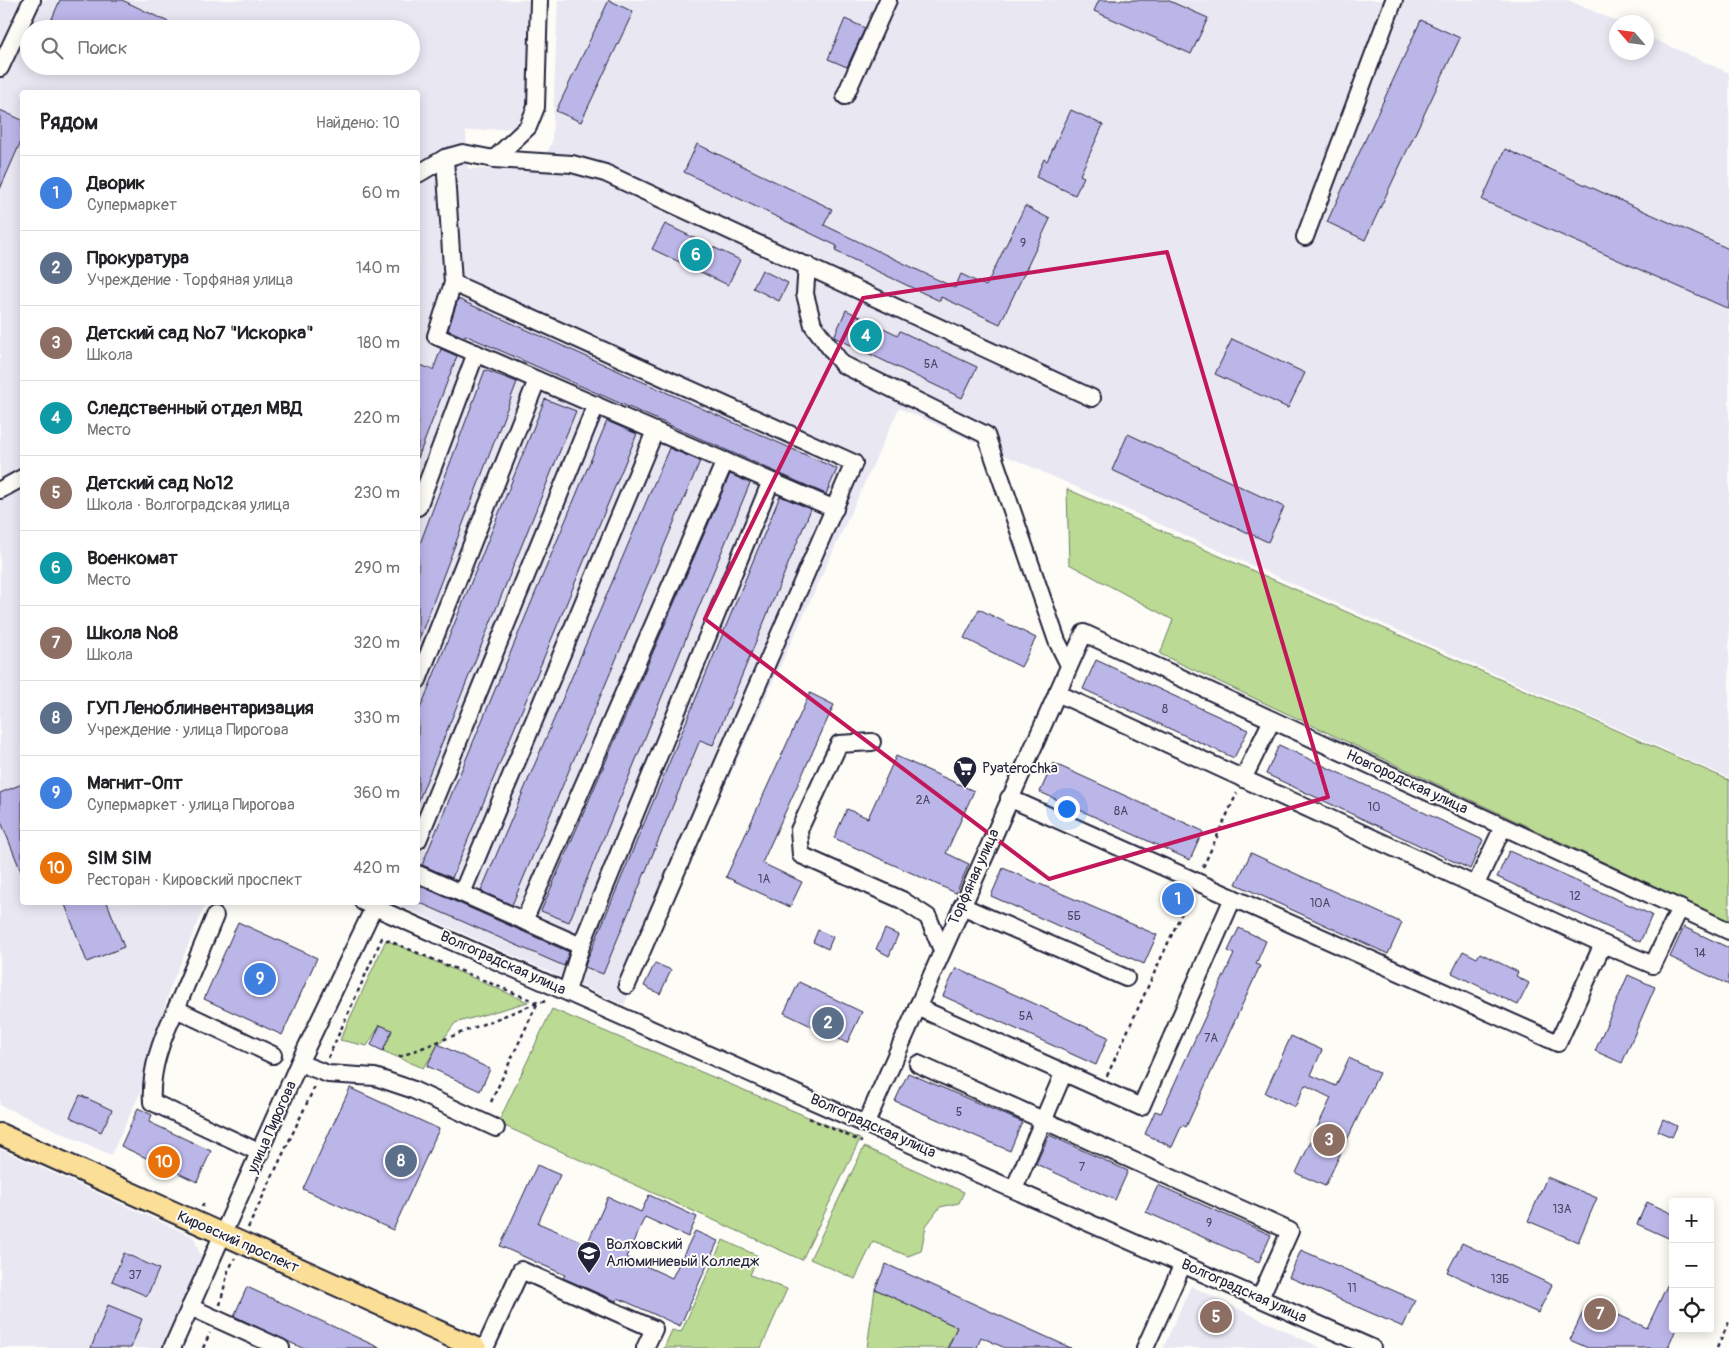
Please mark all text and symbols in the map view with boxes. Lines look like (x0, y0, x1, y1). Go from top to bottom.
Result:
north arrow (1609, 15, 1654, 60)
search box (20, 20, 420, 75)
icon: search (38, 34, 66, 62)
text: Поиск (78, 36, 128, 60)
text: Рядом (40, 109, 98, 136)
text: Найдено: 10 (316, 113, 400, 133)
text: Дворик (87, 171, 145, 195)
text: 1 (53, 183, 59, 203)
text: 60 m (362, 183, 400, 203)
text: Супермаркет (87, 195, 177, 215)
pin: 6 (680, 236, 712, 274)
house number: 9 (1020, 236, 1026, 251)
text: Прокуратура (87, 246, 189, 270)
text: 2 (52, 258, 60, 278)
text: 140 m (356, 258, 400, 278)
text: Учреждение · Торфяная улица (87, 270, 293, 290)
pin: 4 (850, 317, 882, 355)
text: Детский cад №7 "Искорка" (87, 321, 314, 345)
text: 3 (52, 333, 60, 353)
text: 180 m (357, 333, 400, 353)
text: Школа (87, 345, 133, 365)
house number: 5А (924, 357, 938, 372)
text: Следственный отдел МВД (87, 396, 302, 420)
text: 4 (51, 408, 61, 428)
text: 220 m (354, 408, 400, 428)
text: Место (87, 420, 131, 440)
text: Детский cад №12 (87, 471, 234, 495)
text: 5 (52, 483, 60, 503)
text: 230 m (354, 483, 400, 503)
text: Школа · Волгоградская улица (87, 495, 290, 515)
text: Военкомат (87, 546, 178, 570)
text: 6 (51, 558, 61, 578)
text: 290 m (354, 558, 400, 578)
text: Место (87, 570, 131, 590)
text: Школа №8 (87, 621, 178, 645)
text: 7 (52, 633, 60, 653)
text: 320 m (354, 633, 400, 653)
text: Школа (87, 645, 133, 665)
text: ГУП Леноблинвентаризация (87, 696, 314, 720)
house number: 8 (1162, 702, 1168, 717)
text: 8 (52, 708, 60, 728)
text: 330 m (354, 708, 400, 728)
text: Учреждение · улица Пирогова (87, 720, 289, 740)
street label: Новгородская улица (1343, 745, 1471, 819)
supermarket icon: Pyaterochka (952, 755, 978, 789)
place label: Pyaterochka (982, 759, 1058, 778)
text: Магнит-Опт (87, 771, 183, 795)
text: 9 (52, 783, 60, 803)
text: 360 m (353, 783, 400, 803)
house number: 2А (916, 793, 930, 808)
text: Супермаркет · улица Пирогова (87, 795, 295, 815)
your location (1054, 796, 1080, 822)
house number: 10 (1368, 800, 1380, 815)
house number: 8А (1114, 804, 1128, 819)
street label: Торфяная улица (944, 826, 1004, 928)
text: SIM SIM (87, 846, 151, 870)
text: 10 (47, 858, 65, 878)
text: 420 m (353, 858, 400, 878)
text: Ресторан · Кировский проспект (87, 870, 302, 890)
house number: 1А (758, 872, 770, 887)
pin: 1 (1162, 880, 1194, 918)
house number: 12 (1569, 889, 1581, 904)
house number: 10А (1310, 896, 1331, 911)
house number: 5Б (1067, 909, 1081, 924)
street label: Волгоградская улица (437, 927, 569, 999)
house number: 14 (1694, 946, 1706, 961)
pin: 9 (244, 960, 276, 998)
pin: 2 (812, 1004, 844, 1042)
house number: 5А (1019, 1009, 1033, 1024)
house number: 7А (1204, 1031, 1218, 1046)
street label: улица Пирогова (243, 1078, 301, 1177)
street label: Волгоградская улица (807, 1090, 939, 1162)
house number: 5 (956, 1105, 962, 1120)
pin: 3 (1313, 1121, 1345, 1159)
pin: 8 (385, 1142, 417, 1180)
pin: 10 (148, 1143, 180, 1181)
house number: 7 (1079, 1160, 1086, 1175)
map controls (1669, 1198, 1714, 1333)
button: + (1669, 1198, 1714, 1243)
house number: 13А (1552, 1202, 1572, 1217)
street label: Кировский проспект (174, 1207, 302, 1278)
house number: 9 (1206, 1216, 1212, 1231)
place label: Волховский Алюминиевый Колледж (606, 1235, 760, 1271)
school or university icon: Волховский Алюминиевый Колледж (576, 1240, 602, 1274)
button: − (1669, 1243, 1714, 1288)
street label: Волгоградская улица (1178, 1255, 1310, 1327)
house number: 37 (128, 1268, 142, 1283)
house number: 13Б (1491, 1272, 1509, 1287)
house number: 11 (1347, 1281, 1357, 1296)
button: locate (1669, 1288, 1714, 1333)
pin: 7 (1584, 1295, 1616, 1333)
pin: 5 (1200, 1298, 1232, 1336)

